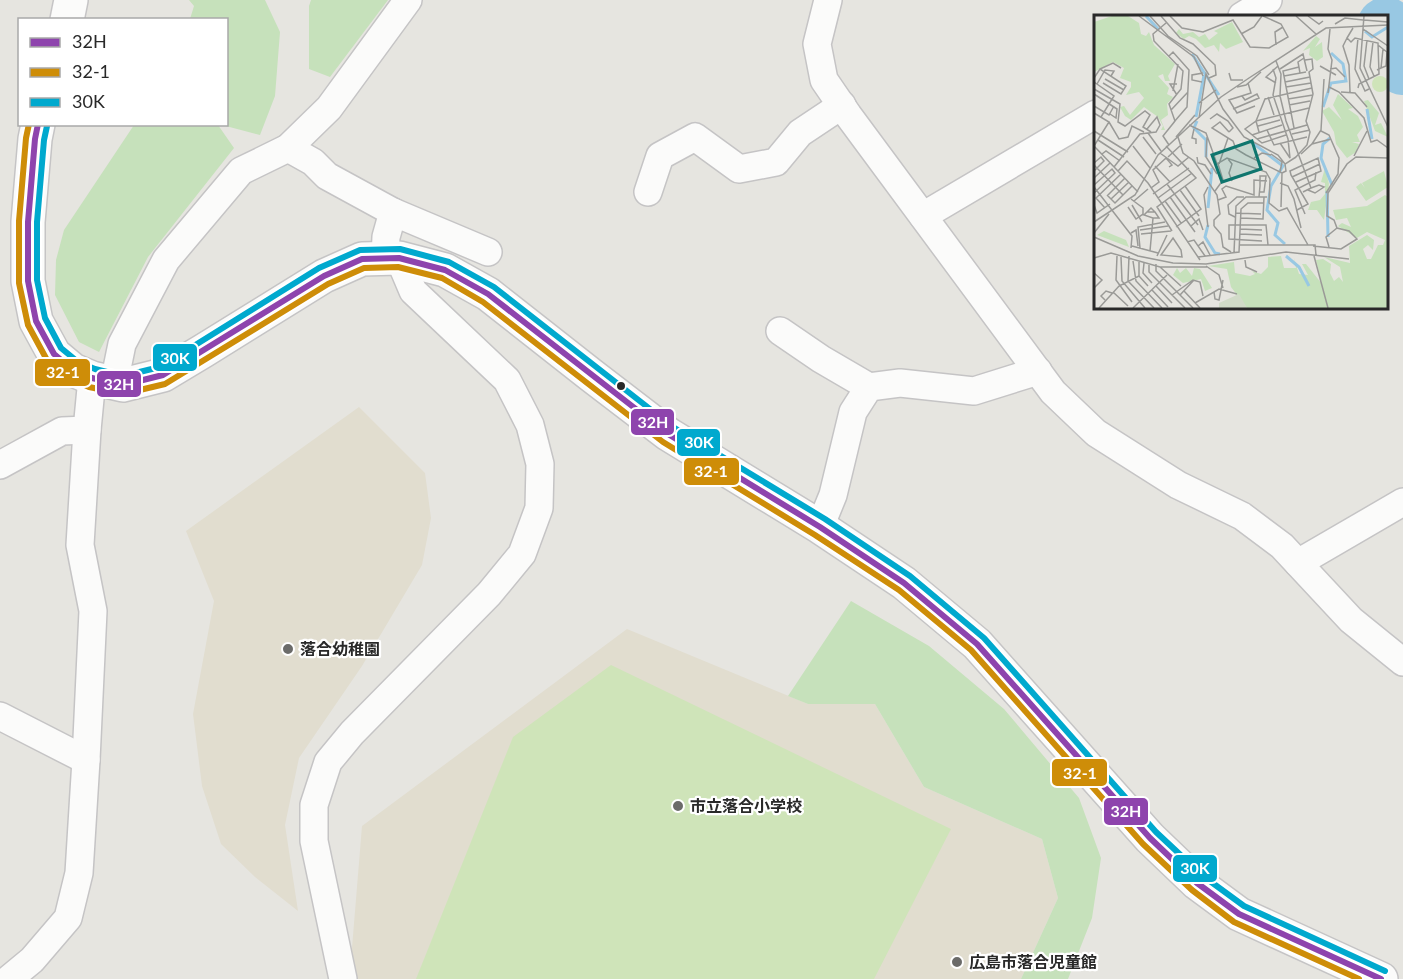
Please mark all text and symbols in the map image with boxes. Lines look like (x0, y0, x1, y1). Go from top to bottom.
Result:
inset map (1094, 15, 1388, 309)
legend (18, 18, 228, 126)
text: 32H (72, 30, 107, 52)
text: 32-1 (72, 60, 110, 82)
text: 30K (72, 90, 105, 112)
line badge: 30K (152, 343, 198, 372)
text: 30K (160, 348, 191, 367)
line badge: 32-1 (34, 358, 91, 387)
text: 32-1 (46, 362, 80, 381)
line badge: 32H (96, 370, 142, 398)
text: 32H (104, 374, 134, 393)
unlabelled marker (615, 380, 627, 392)
line badge: 32H (630, 408, 675, 436)
text: 32H (638, 412, 668, 431)
line badge: 30K (676, 428, 721, 457)
text: 30K (684, 432, 715, 451)
line badge: 32-1 (683, 457, 740, 486)
text: 32-1 (694, 461, 728, 480)
place label: 落合幼稚園 (300, 639, 380, 658)
marker: 落合幼稚園 (281, 642, 295, 656)
line badge: 32-1 (1051, 758, 1108, 787)
text: 32-1 (1063, 763, 1097, 782)
place label: 市立落合小学校 (690, 796, 802, 815)
line badge: 32H (1103, 797, 1149, 826)
marker: 市立落合小学校 (671, 799, 685, 813)
text: 32H (1111, 801, 1141, 820)
line badge: 30K (1172, 854, 1218, 883)
text: 30K (1180, 858, 1211, 877)
place label: 広島市落合児童館 (969, 952, 1097, 971)
marker: 広島市落合児童館 (950, 955, 964, 969)

